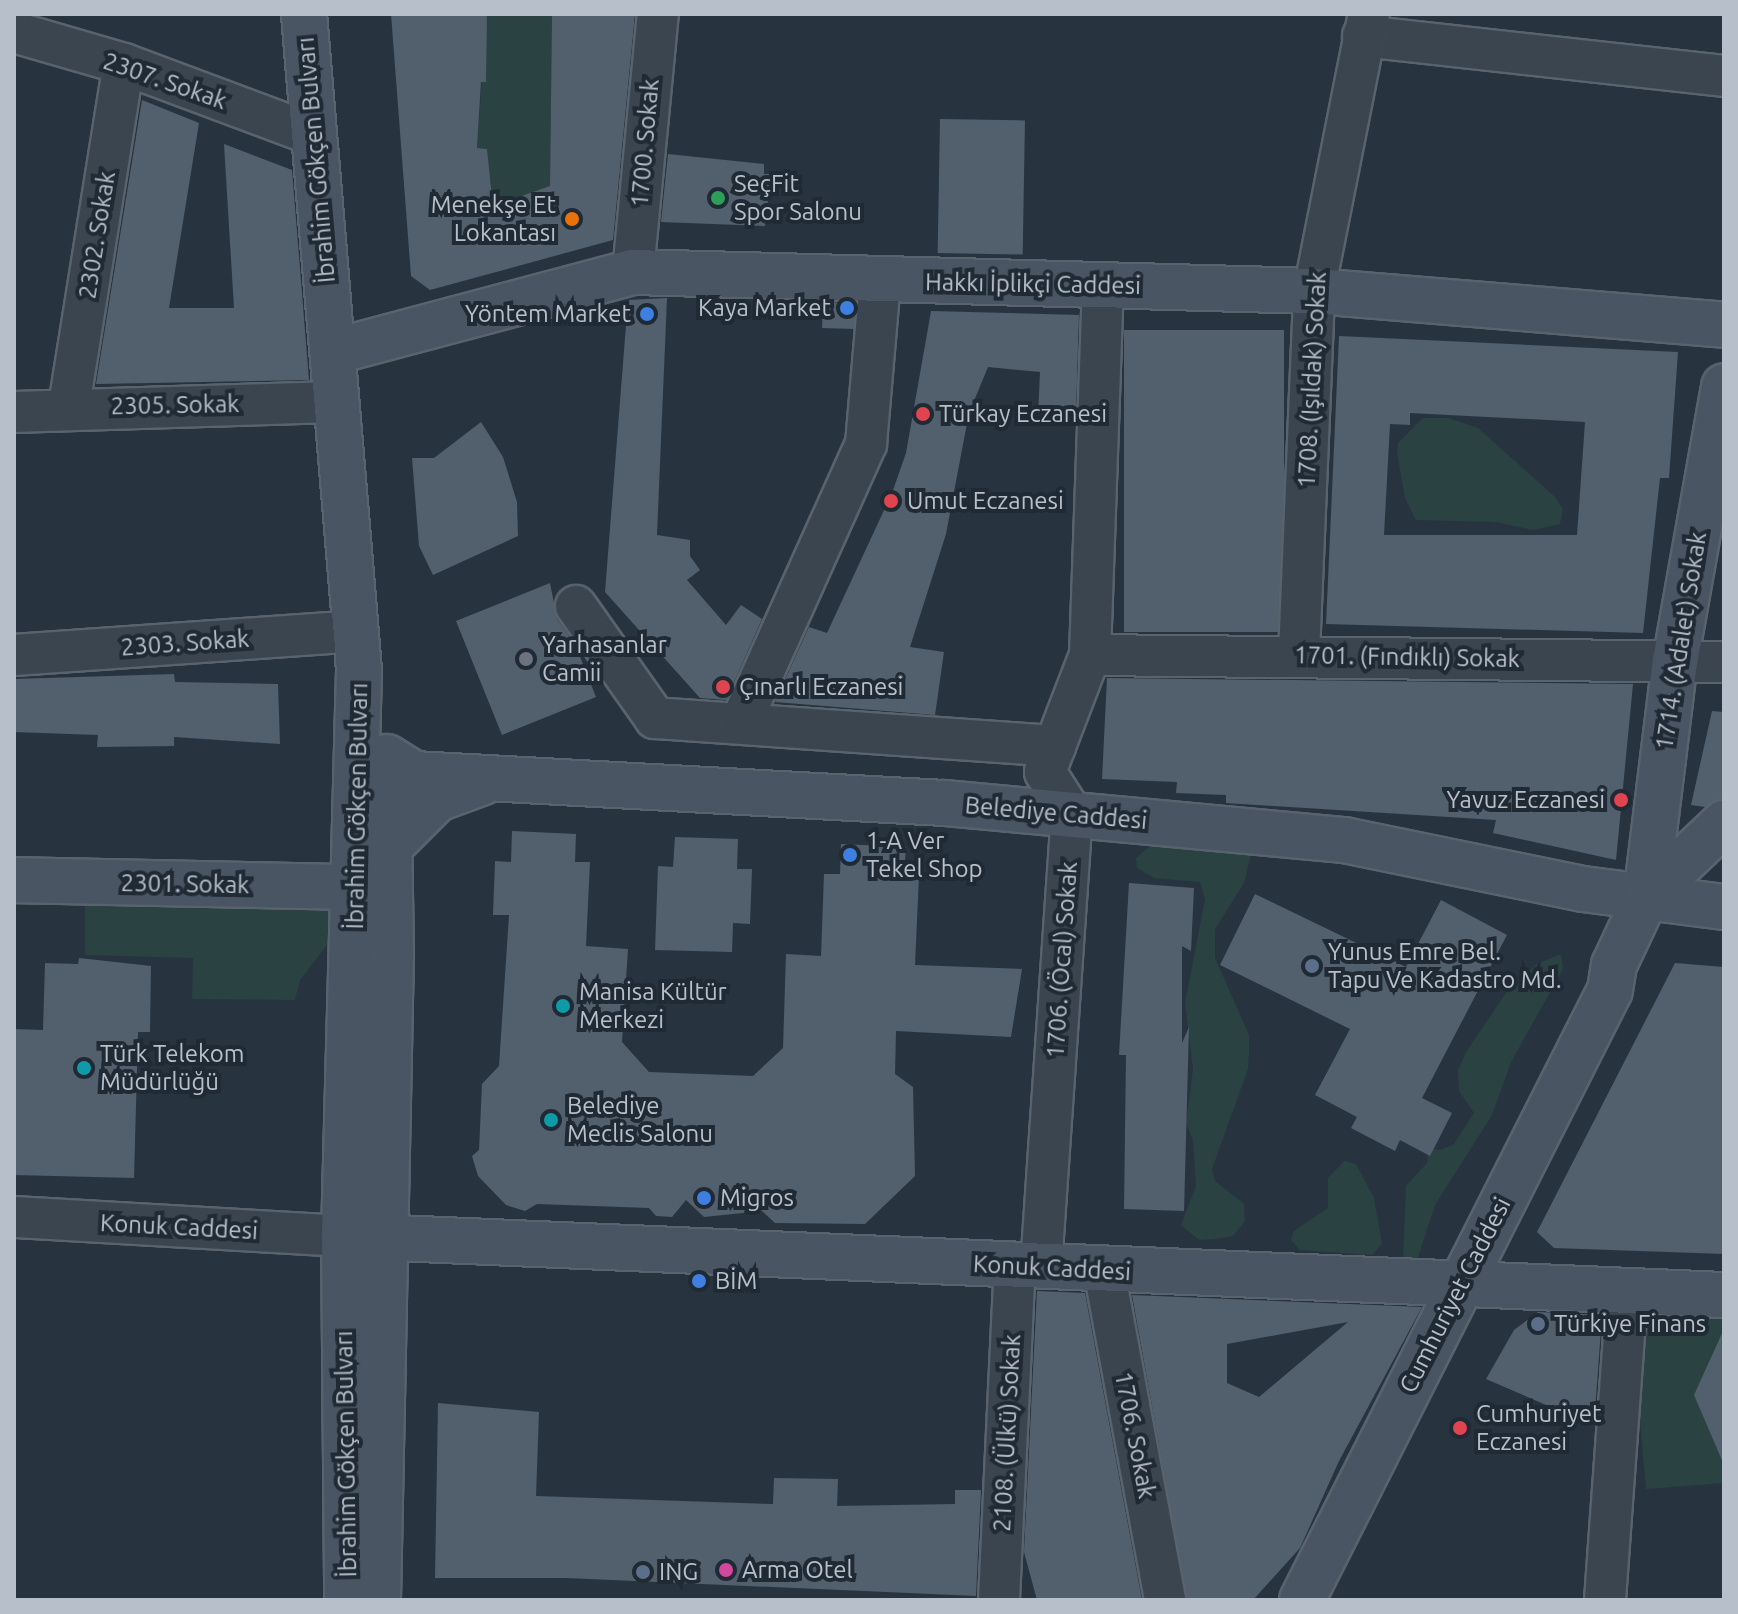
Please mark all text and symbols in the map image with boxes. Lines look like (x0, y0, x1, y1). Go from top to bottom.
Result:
street label: İbrahim Gökçen Bulvarı (291, 36, 341, 284)
street label: 2307. Sokak (99, 46, 231, 116)
street label: 1700. Sokak (625, 78, 665, 208)
street label: 2302. Sokak (73, 169, 121, 301)
place label: SeçFit Spor Salonu (734, 170, 862, 226)
marker: SeçFit Spor Salonu (709, 189, 727, 207)
place label: Menekşe Et Lokantası (431, 191, 556, 247)
marker: Menekşe Et Lokantası (563, 210, 581, 228)
street label: Hakkı İplikçi Caddesi (925, 268, 1141, 300)
street label: 1708. (Işıldak) Sokak (1292, 271, 1332, 489)
place label: Kaya Market (698, 294, 831, 322)
marker: Kaya Market (838, 299, 856, 317)
place label: Yöntem Market (465, 300, 631, 328)
marker: Yöntem Market (638, 305, 656, 323)
street label: 2305. Sokak (110, 389, 240, 421)
place label: Türkay Eczanesi (939, 400, 1107, 428)
marker: Türkay Eczanesi (914, 405, 932, 423)
place label: Umut Eczanesi (907, 487, 1064, 515)
marker: Umut Eczanesi (882, 492, 900, 510)
street label: 1714. (Adalet) Sokak (1650, 530, 1712, 752)
street label: 2303. Sokak (120, 624, 250, 662)
place label: Yarhasanlar Camii (542, 631, 667, 687)
street label: 1701. (Fındıklı) Sokak (1294, 641, 1520, 673)
marker: Yarhasanlar Camii (517, 650, 535, 668)
place label: Çınarlı Eczanesi (739, 673, 903, 701)
marker: Çınarlı Eczanesi (714, 678, 732, 696)
street label: İbrahim Gökçen Bulvarı (340, 682, 374, 930)
place label: Yavuz Eczanesi (1447, 786, 1605, 814)
street label: Belediye Caddesi (964, 791, 1148, 835)
marker: Yavuz Eczanesi (1612, 791, 1630, 809)
place label: 1-A Ver Tekel Shop (866, 827, 983, 883)
marker: 1-A Ver Tekel Shop (841, 846, 859, 864)
street label: 1706. (Öcal) Sokak (1041, 861, 1083, 1059)
street label: 2301. Sokak (120, 868, 250, 900)
place label: Yunus Emre Bel. Tapu Ve Kadastro Md. (1328, 938, 1562, 994)
marker: Yunus Emre Bel. Tapu Ve Kadastro Md. (1303, 957, 1321, 975)
place label: Manisa Kültür Merkezi (579, 978, 727, 1034)
marker: Manisa Kültür Merkezi (554, 997, 572, 1015)
place label: Türk Telekom Müdürlüğü (100, 1040, 244, 1096)
marker: Türk Telekom Müdürlüğü (75, 1059, 93, 1077)
place label: Belediye Meclis Salonu (567, 1092, 713, 1148)
marker: Belediye Meclis Salonu (542, 1111, 560, 1129)
place label: Migros (720, 1184, 794, 1212)
marker: Migros (695, 1189, 713, 1207)
street label: Cumhuriyet Caddesi (1393, 1192, 1517, 1398)
street label: Konuk Caddesi (99, 1208, 259, 1246)
street label: Konuk Caddesi (972, 1249, 1132, 1287)
place label: BİM (715, 1267, 757, 1295)
marker: BİM (690, 1272, 708, 1290)
place label: Türkiye Finans (1554, 1310, 1706, 1338)
marker: Türkiye Finans (1529, 1315, 1547, 1333)
street label: İbrahim Gökçen Bulvarı (329, 1330, 363, 1578)
street label: 2108. (Ülkü) Sokak (987, 1334, 1027, 1532)
street label: 1706. Sokak (1109, 1369, 1161, 1501)
place label: Cumhuriyet Eczanesi (1476, 1400, 1601, 1456)
marker: Cumhuriyet Eczanesi (1451, 1419, 1469, 1437)
place label: Arma Otel (742, 1556, 853, 1584)
place label: ING (659, 1558, 698, 1586)
marker: Arma Otel (717, 1561, 735, 1579)
marker: ING (634, 1563, 652, 1581)

